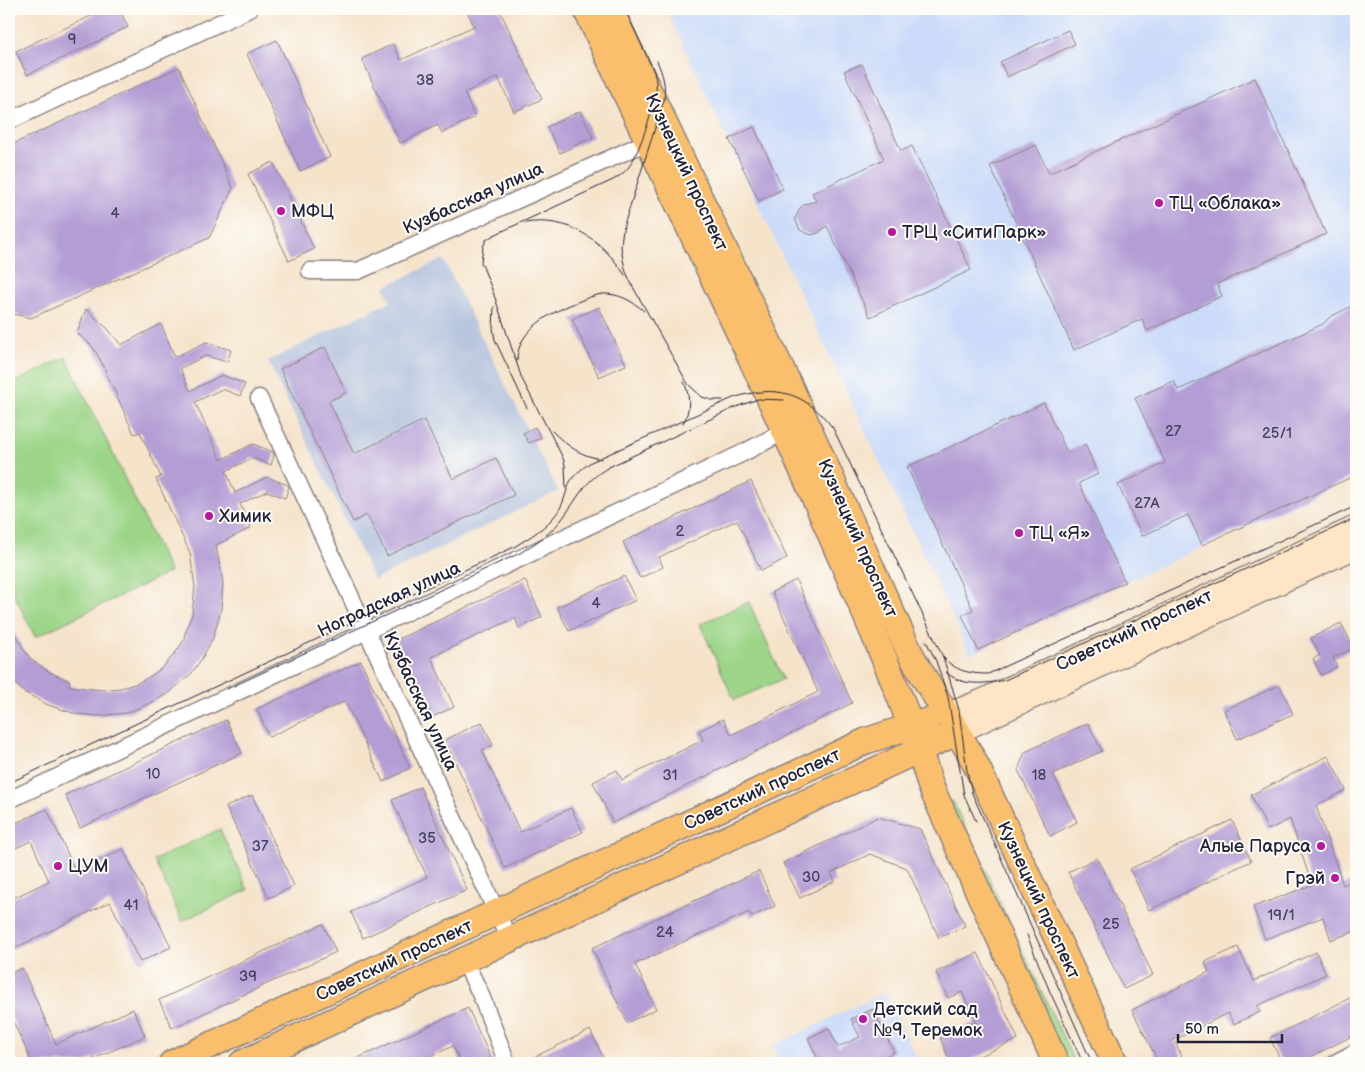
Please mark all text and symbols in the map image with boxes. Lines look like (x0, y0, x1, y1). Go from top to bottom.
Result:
house number: 9 (68, 30, 76, 49)
house number: 38 (416, 71, 434, 90)
street label: Кузнецкий проспект (641, 90, 733, 255)
street label: Кузбасская улица (400, 158, 547, 239)
place label: ТЦ «Облака» (1169, 193, 1281, 214)
marker: ТЦ «Облака» (1153, 197, 1165, 209)
place label: МФЦ (291, 201, 334, 222)
house number: 4 (110, 204, 120, 223)
marker: МФЦ (275, 205, 287, 217)
place label: ТРЦ «СитиПарк» (902, 222, 1047, 243)
marker: ТРЦ «СитиПарк» (886, 226, 898, 238)
house number: 27 (1165, 422, 1182, 441)
house number: 25/1 (1262, 424, 1292, 443)
street label: Кузнецкий проспект (813, 456, 902, 621)
house number: 27А (1134, 494, 1161, 513)
place label: Химик (219, 506, 272, 527)
marker: Химик (203, 510, 215, 522)
house number: 2 (676, 522, 685, 541)
place label: ТЦ «Я» (1029, 523, 1090, 544)
marker: ТЦ «Я» (1013, 527, 1025, 539)
street label: Ноградская улица (315, 557, 464, 642)
street label: Советский проспект (1053, 585, 1216, 676)
house number: 4 (591, 594, 601, 613)
street label: Кузбасская улица (379, 628, 462, 775)
street label: Советский проспект (681, 744, 844, 835)
house number: 10 (146, 765, 160, 784)
house number: 31 (662, 766, 678, 785)
house number: 18 (1032, 766, 1047, 785)
street label: Кузнецкий проспект (993, 818, 1085, 983)
house number: 35 (418, 829, 436, 848)
place label: Алые Паруса (1199, 836, 1311, 857)
house number: 37 (252, 837, 269, 856)
marker: Алые Паруса (1315, 840, 1327, 852)
place label: ЦУМ (68, 856, 109, 877)
marker: ЦУМ (52, 860, 64, 872)
house number: 30 (802, 868, 820, 887)
place label: Грэй (1285, 868, 1325, 889)
marker: Грэй (1329, 872, 1341, 884)
house number: 41 (124, 896, 138, 915)
house number: 19/1 (1267, 906, 1295, 925)
street label: Советский проспект (313, 915, 476, 1006)
house number: 25 (1102, 915, 1120, 934)
house number: 24 (656, 923, 674, 942)
house number: 39 (239, 967, 257, 986)
place label: Детский сад №9, Теремок (873, 999, 983, 1041)
scale bar (1178, 1012, 1281, 1044)
marker: Детский сад №9, Теремок (857, 1013, 869, 1025)
text: 50 m (1185, 1020, 1219, 1039)

